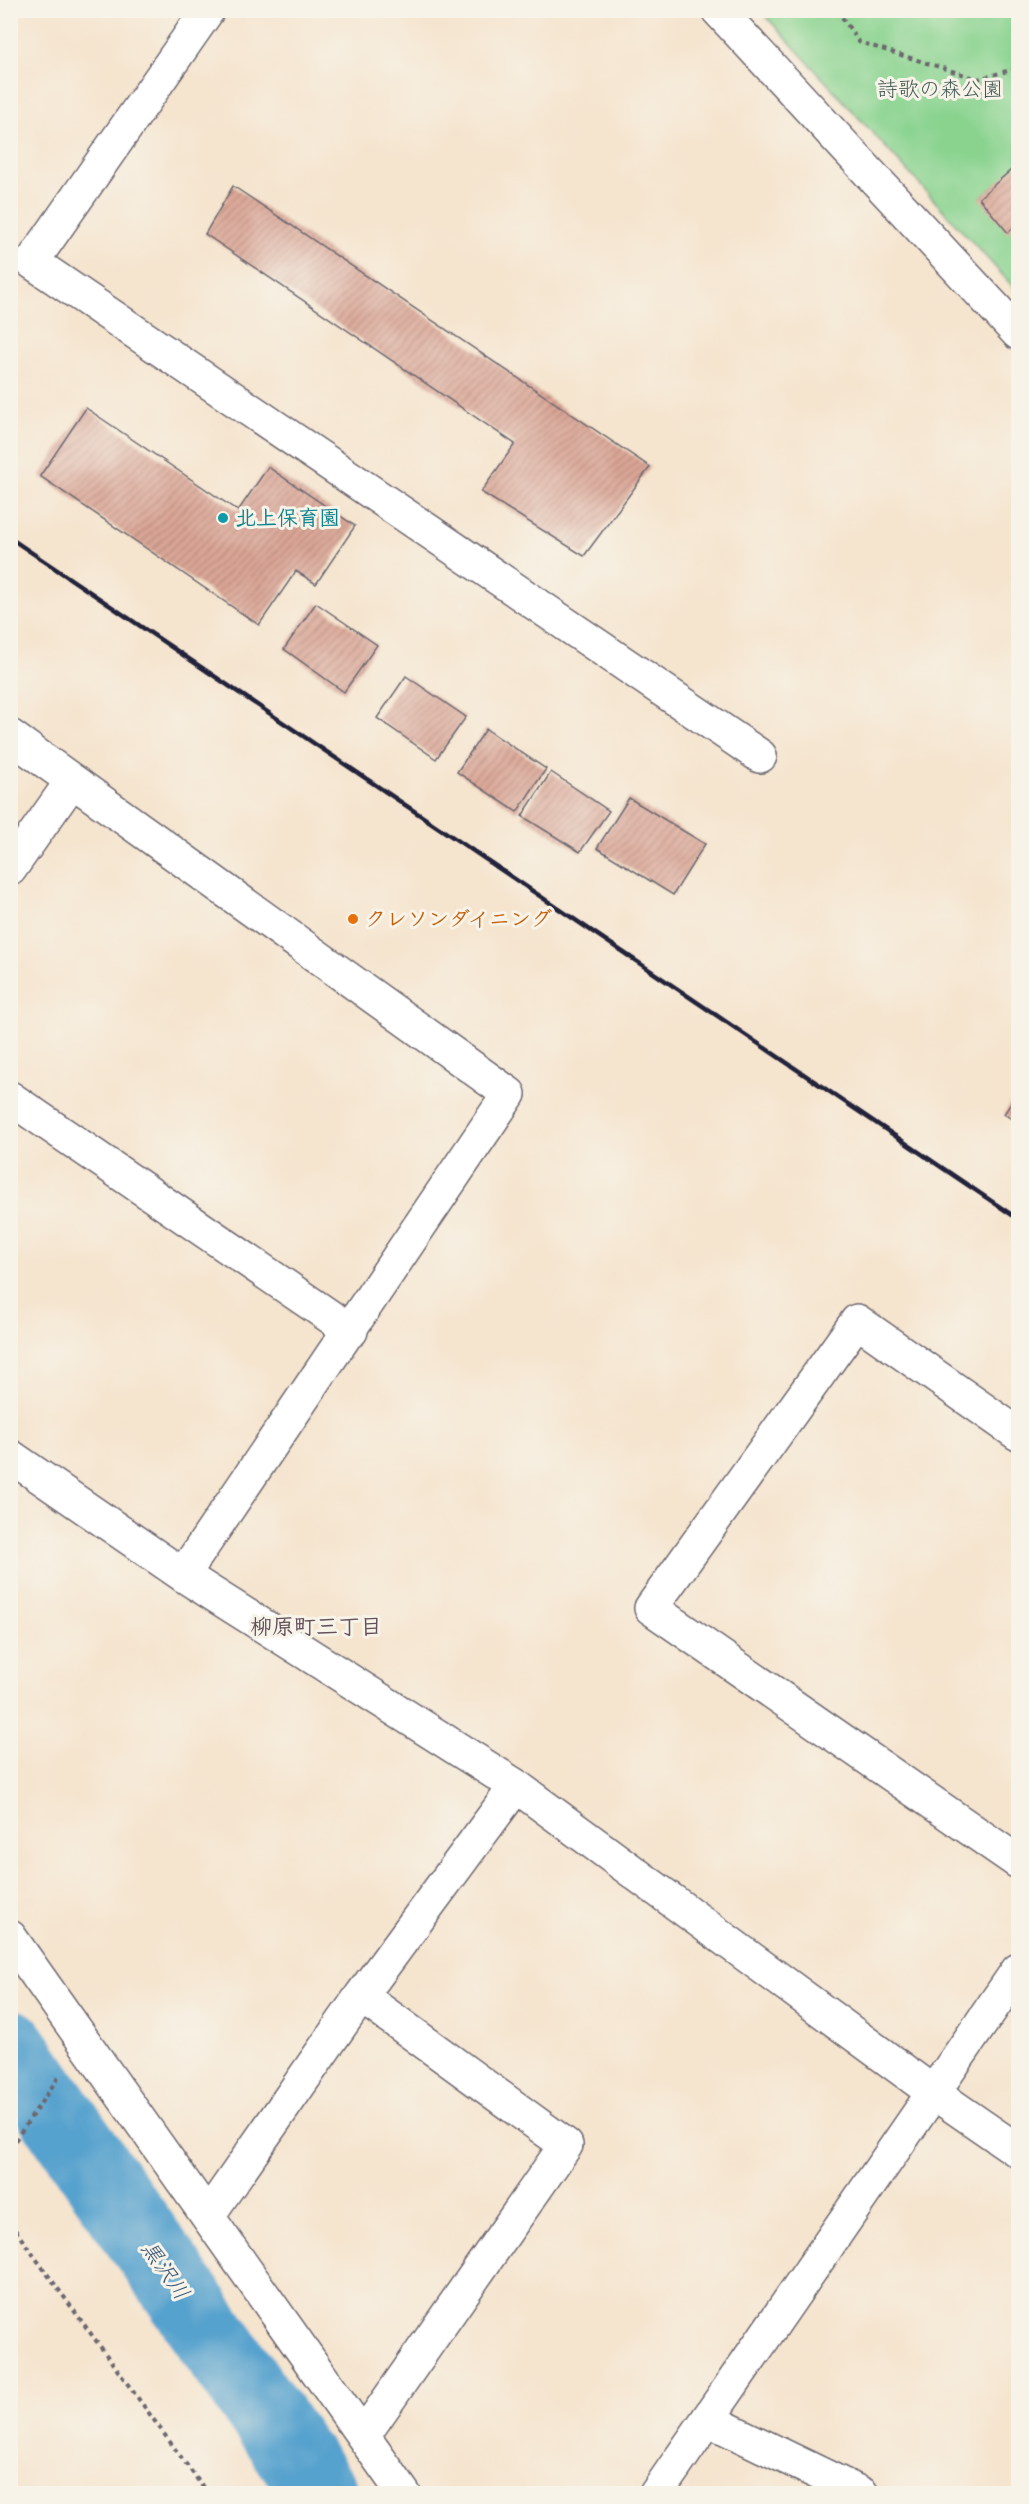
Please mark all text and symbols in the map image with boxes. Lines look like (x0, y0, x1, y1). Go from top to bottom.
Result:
park label: 詩歌の森公園 (877, 76, 1003, 104)
place label: 北上保育園 (235, 505, 340, 533)
marker: 北上保育園 (216, 511, 230, 525)
place label: クレソンダイニング (365, 906, 552, 934)
marker: クレソンダイニング (346, 912, 360, 926)
district label: 柳原町三丁目 (250, 1614, 382, 1642)
water label: 黒沢川 (134, 2236, 195, 2306)

